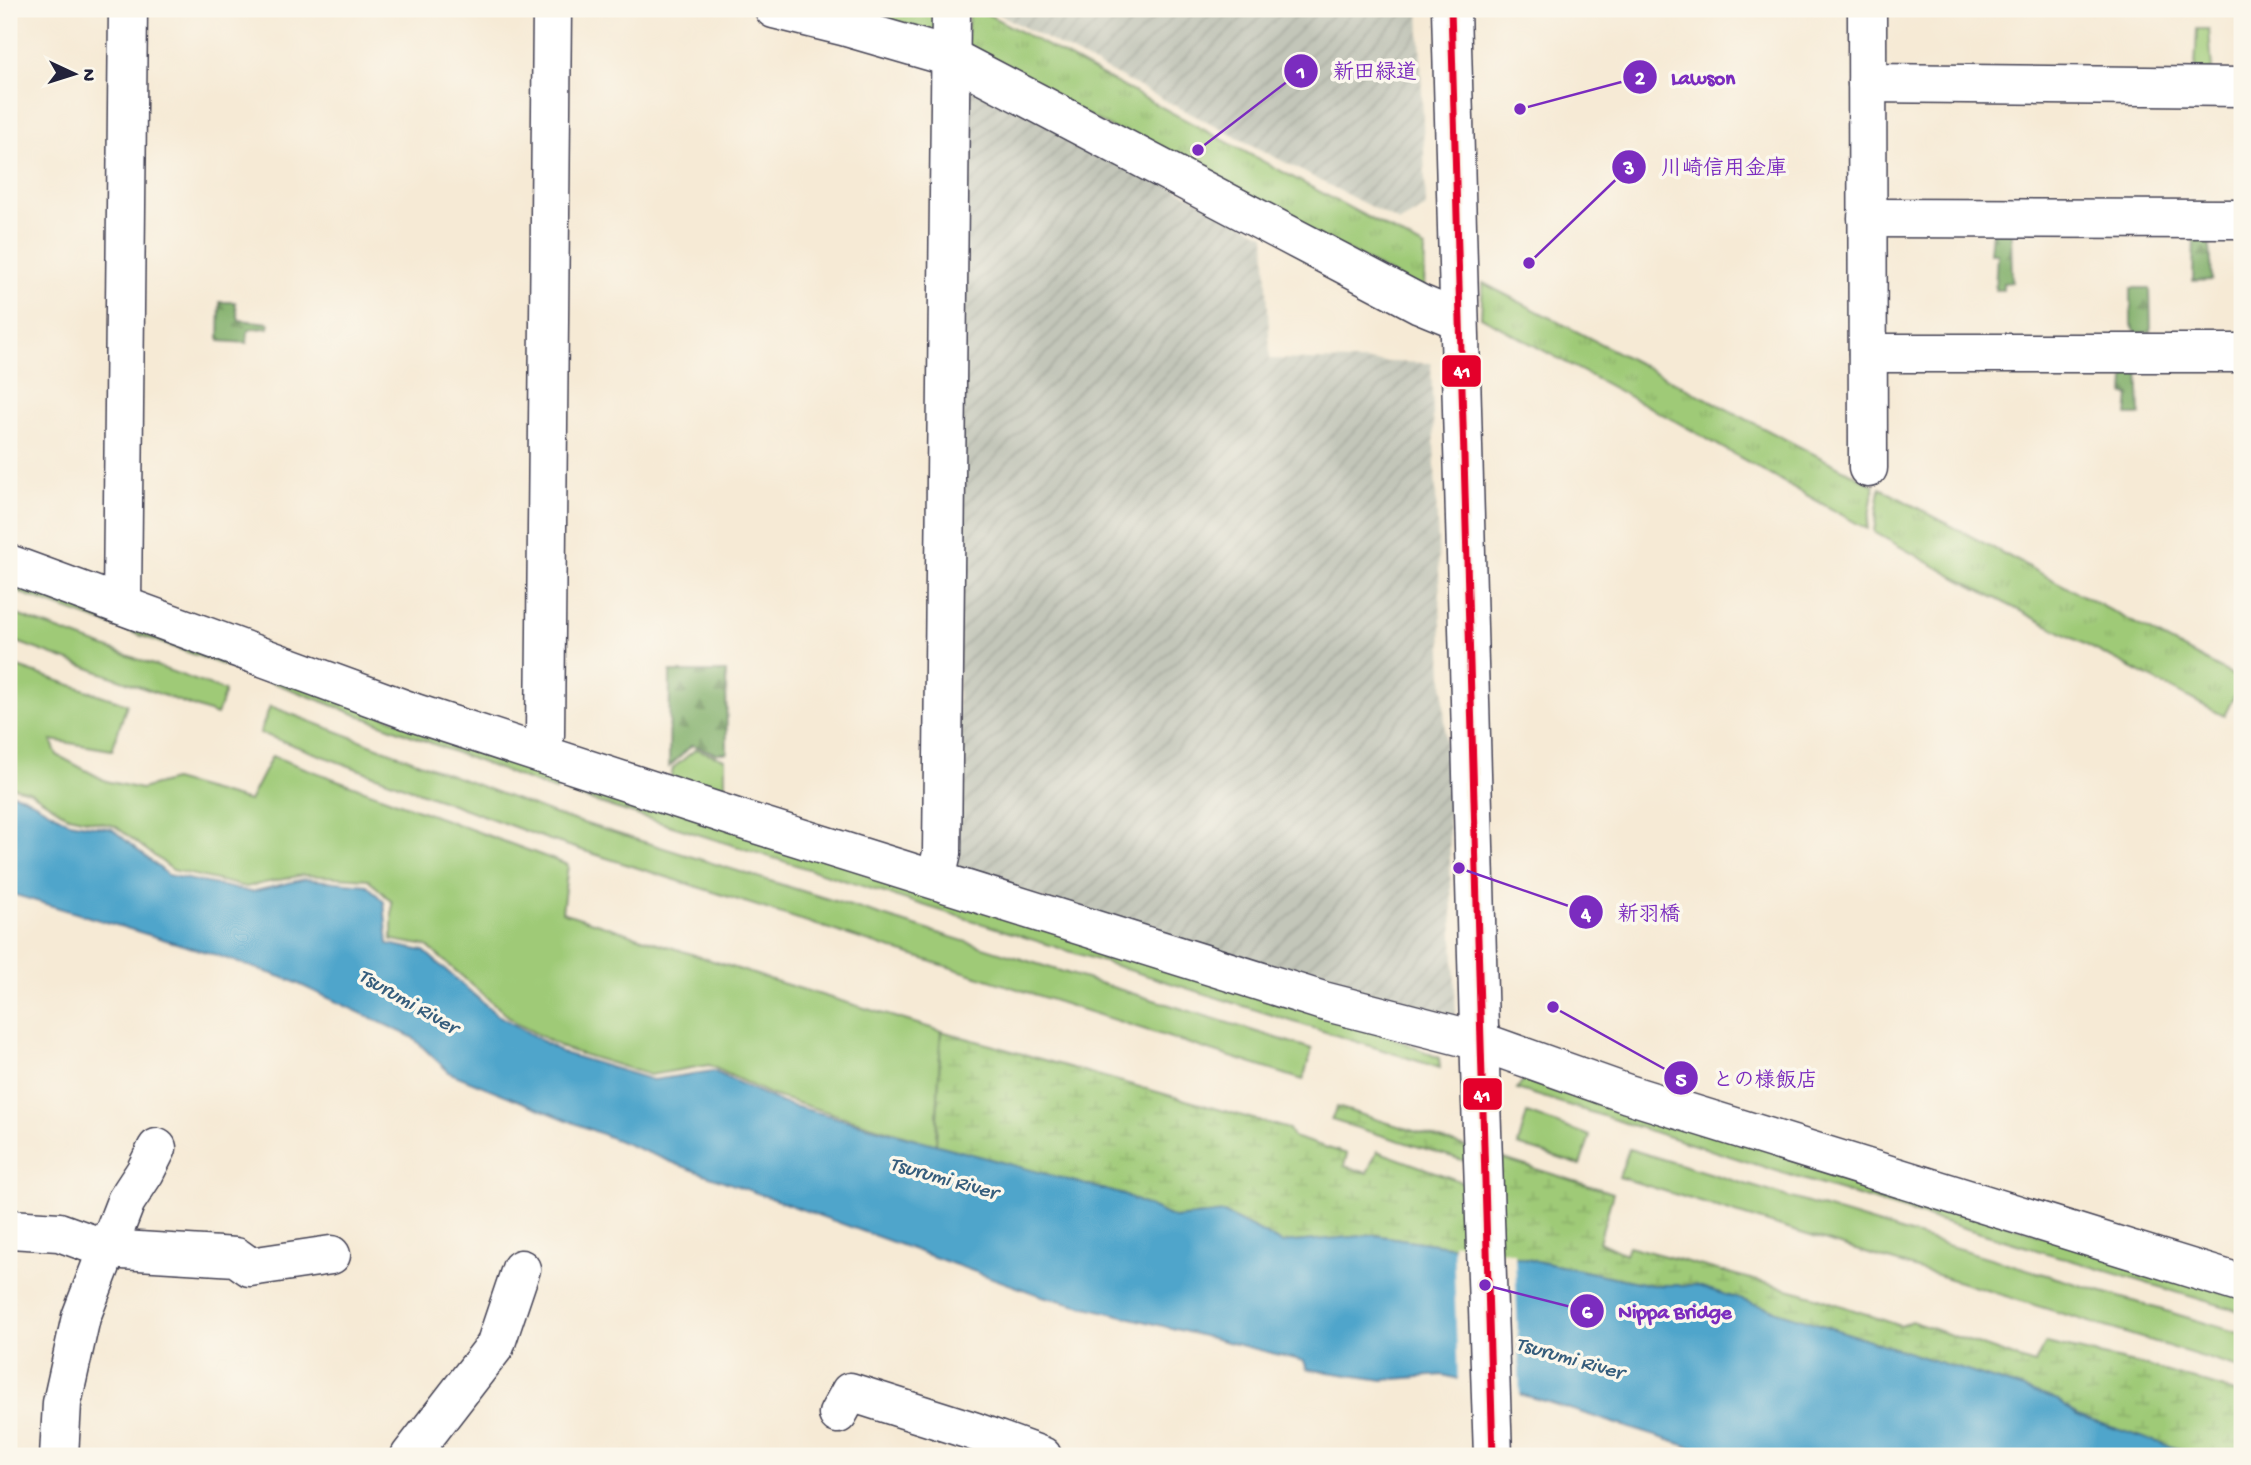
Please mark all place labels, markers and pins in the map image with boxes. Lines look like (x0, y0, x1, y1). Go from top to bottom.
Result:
callout: 新田緑道 (1284, 50, 1431, 92)
callout: Lawson (1622, 56, 1750, 98)
callout: 川崎信用金庫 (1612, 146, 1801, 188)
callout: 新羽橋 (1568, 891, 1694, 933)
callout: との様飯店 (1664, 1057, 1832, 1099)
callout: Nippa Bridge (1570, 1290, 1746, 1332)

